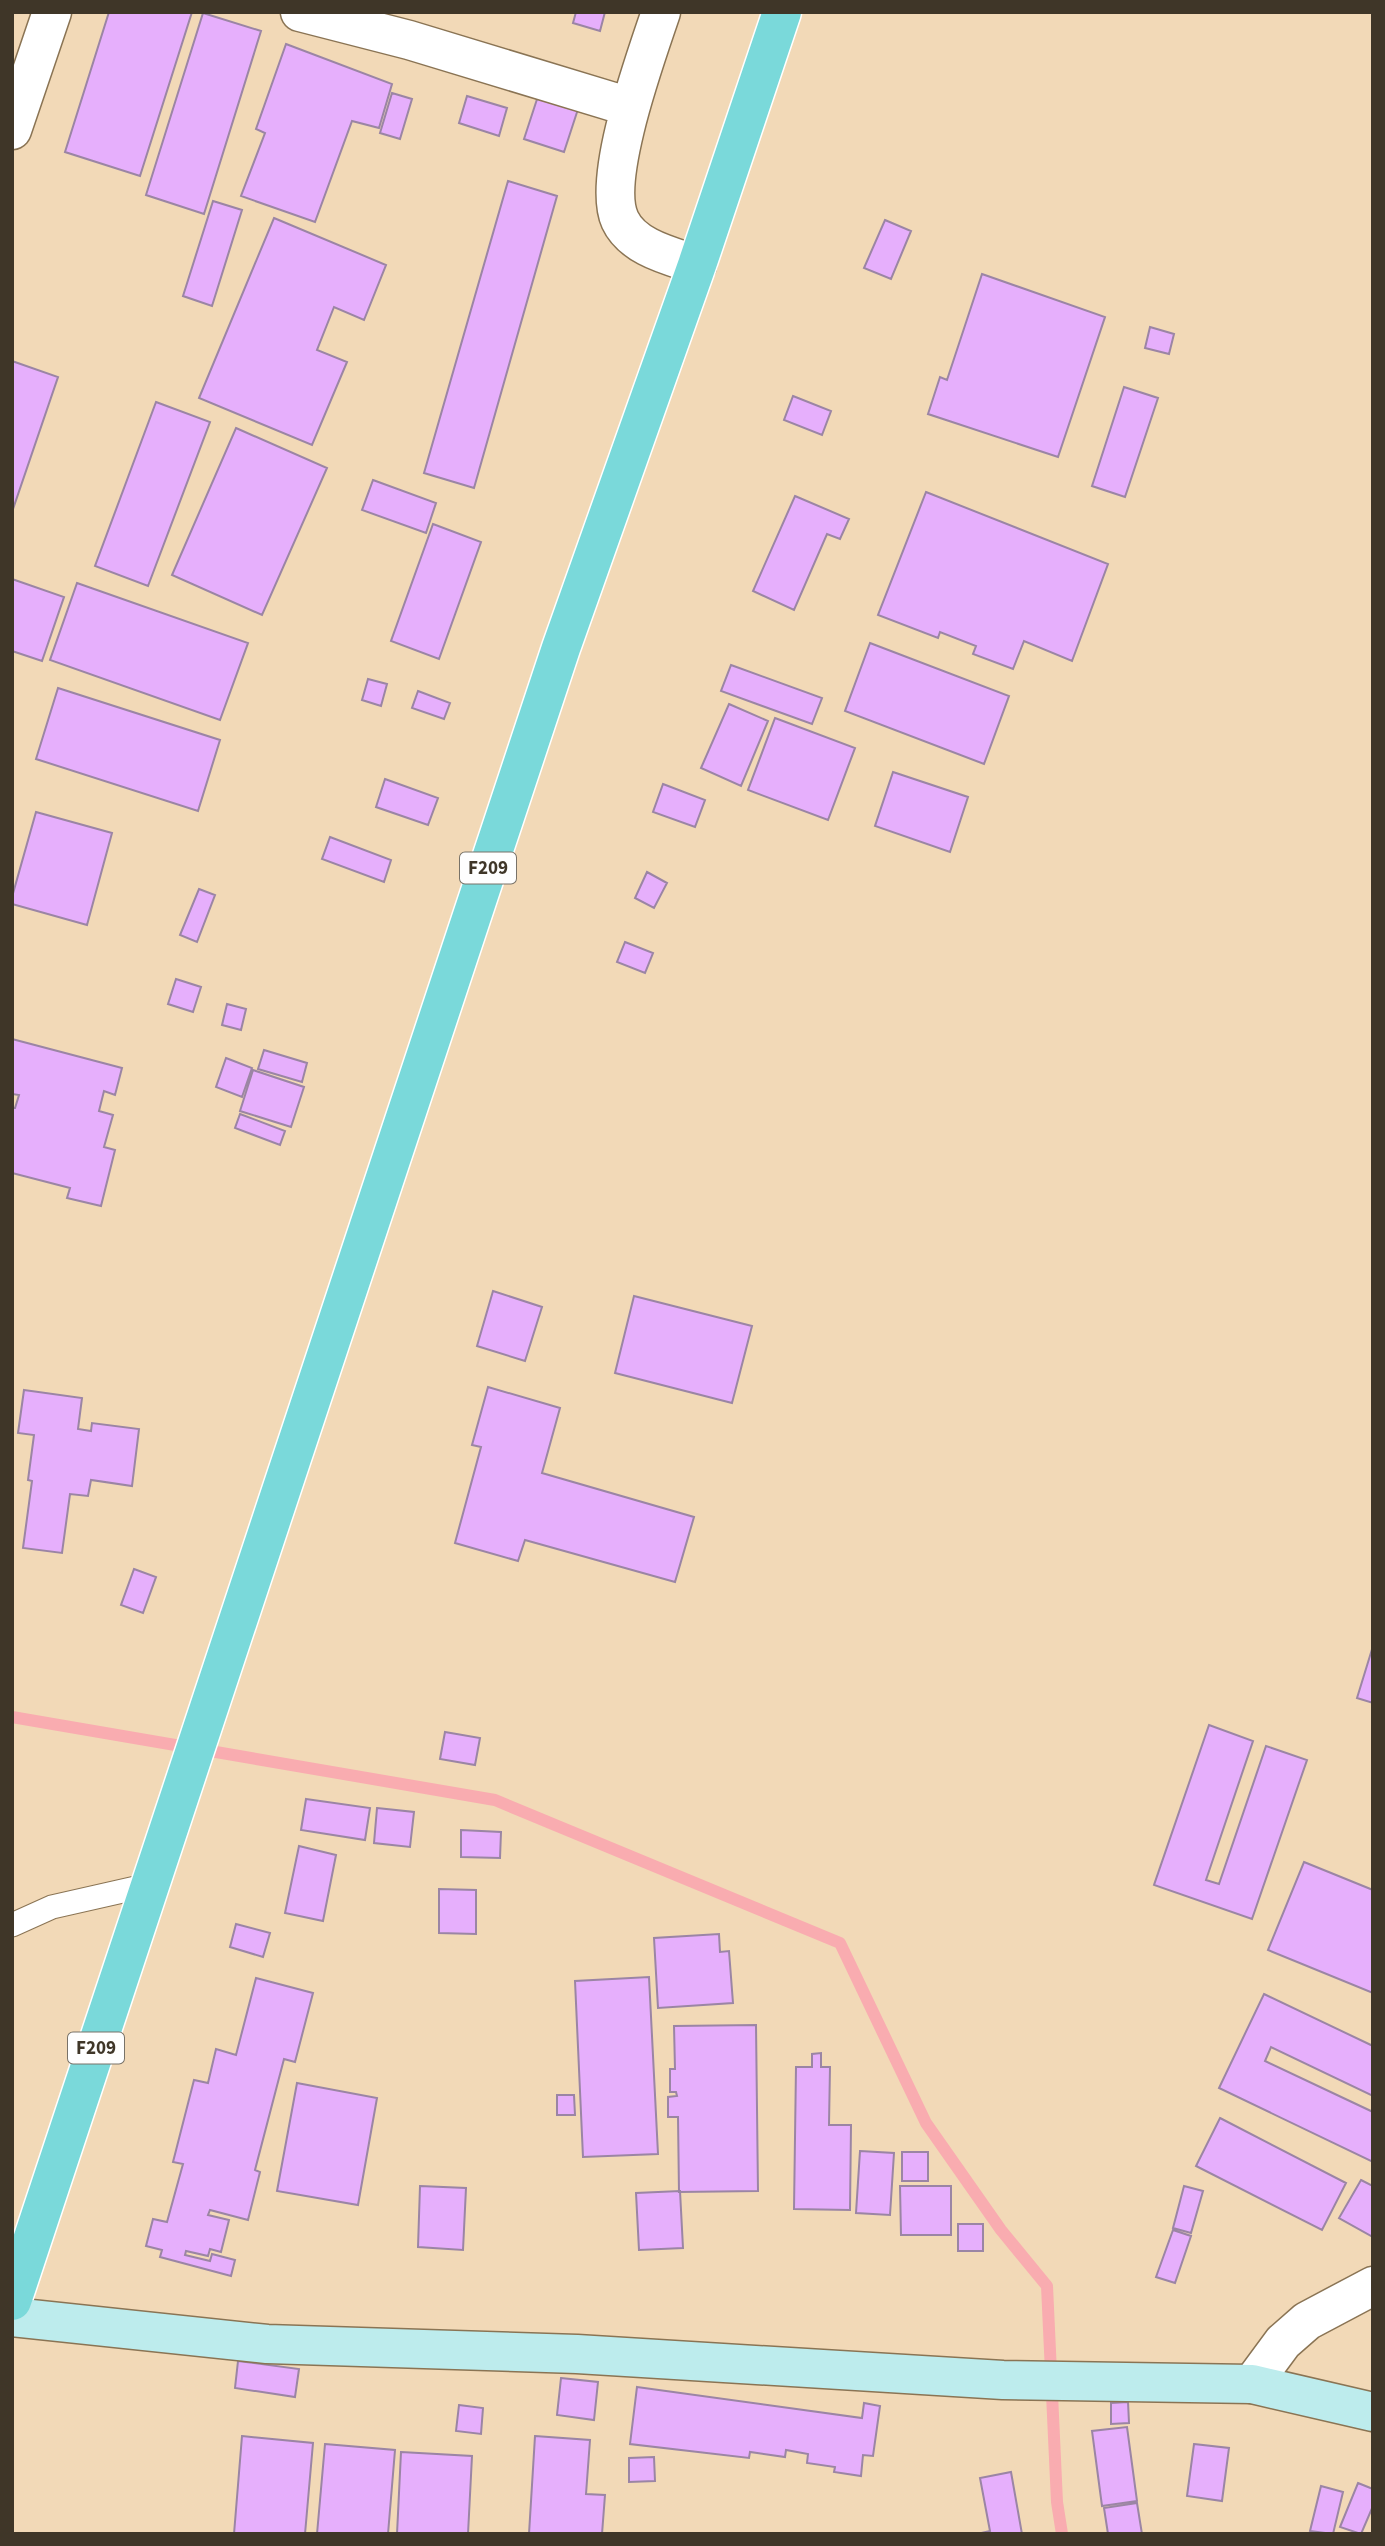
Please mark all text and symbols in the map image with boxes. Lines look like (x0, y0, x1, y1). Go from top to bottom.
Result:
road number: F209 (460, 852, 516, 884)
road number: F209 (68, 2032, 124, 2064)

